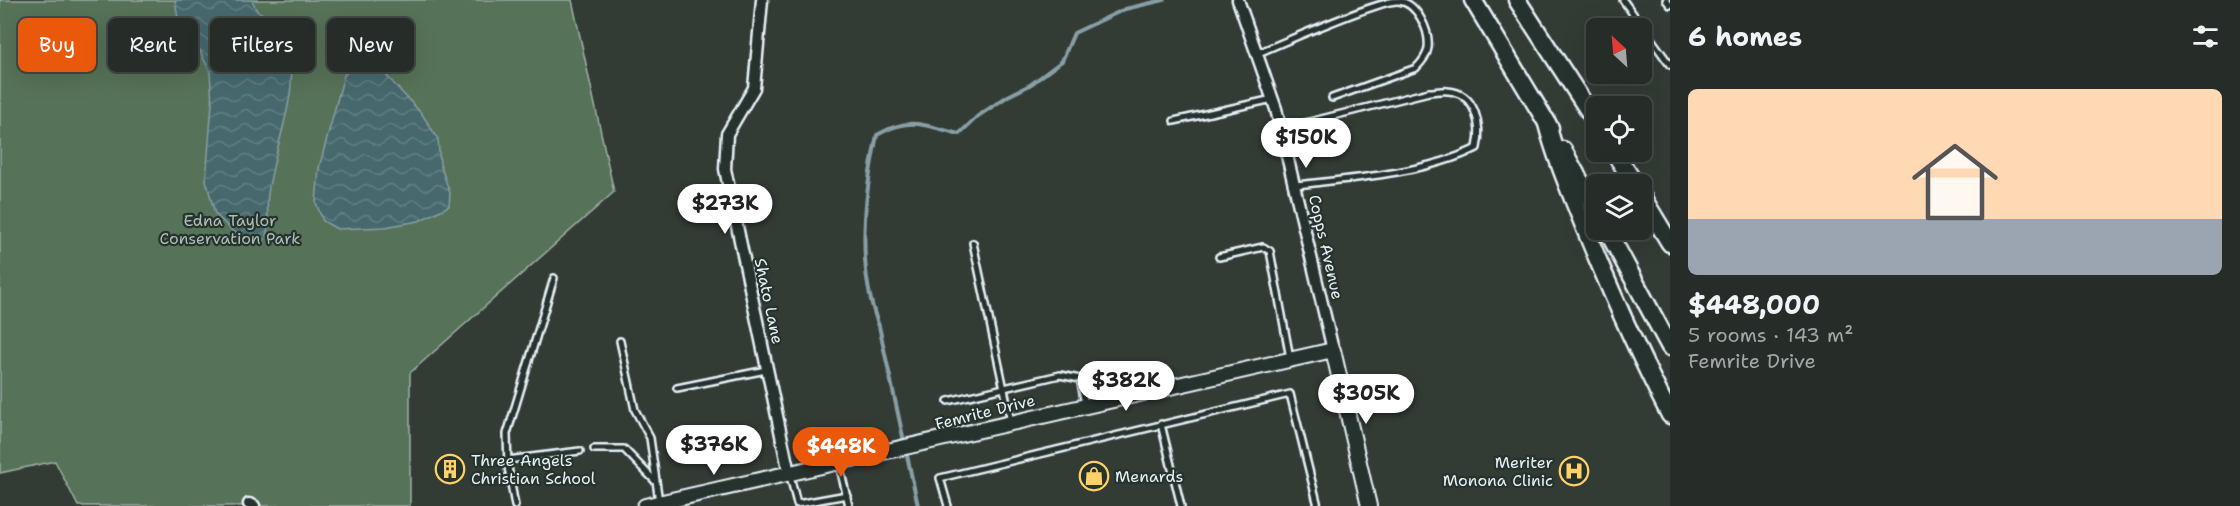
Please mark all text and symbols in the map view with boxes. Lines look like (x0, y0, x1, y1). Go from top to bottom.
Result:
chip: Buy (18, 18, 96, 72)
chip: Rent (108, 18, 198, 72)
chip: Filters (210, 18, 315, 72)
chip: New (327, 18, 414, 72)
north arrow (1586, 18, 1652, 84)
map controls (1586, 18, 1652, 240)
text: 6 homes (1688, 19, 1802, 54)
icon: filters (2189, 20, 2222, 53)
button: locate (1586, 96, 1652, 162)
pin: $150K (1264, 118, 1348, 169)
text: $150K (1275, 124, 1337, 150)
icon: home (1901, 128, 2009, 236)
button: layers (1586, 174, 1652, 240)
pin: $273K (683, 184, 767, 235)
text: $273K (691, 190, 759, 216)
street label: Copps Avenue (1304, 193, 1348, 301)
park label: Edna Taylor Conservation Park (160, 210, 300, 249)
street label: Shato Lane (750, 256, 788, 346)
text: $448,000 (1688, 287, 1820, 322)
text: 5 rooms · 143 m² (1688, 322, 1853, 348)
text: Femrite Drive (1688, 348, 1816, 374)
pin: $382K (1084, 361, 1168, 412)
text: $382K (1092, 367, 1160, 393)
pin: $305K (1324, 374, 1408, 425)
text: $305K (1332, 380, 1400, 406)
street label: Femrite Drive (933, 389, 1037, 435)
pin: $376K (672, 425, 756, 476)
pin: $448K (799, 427, 883, 478)
text: $376K (680, 431, 748, 457)
text: $448K (806, 433, 876, 459)
place label: Three Angels Christian School (471, 450, 596, 489)
place label: Meriter Monona Clinic (1443, 452, 1553, 491)
building icon: Three Angels Christian School (434, 453, 466, 485)
hospital icon: Meriter Monona Clinic (1558, 455, 1590, 487)
shop icon: Menards (1078, 460, 1110, 492)
place label: Menards (1115, 466, 1184, 487)

